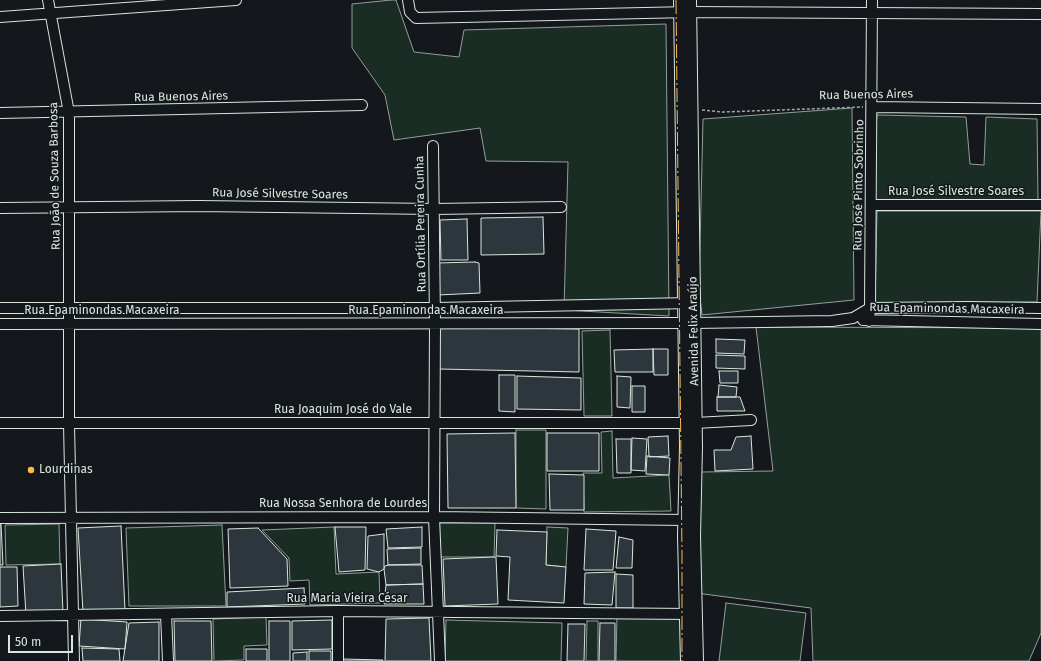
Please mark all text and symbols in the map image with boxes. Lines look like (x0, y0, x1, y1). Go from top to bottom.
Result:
street label: Rua Buenos Aires (819, 87, 913, 103)
street label: Rua Buenos Aires (134, 89, 228, 105)
street label: Rua João de Souza Barbosa (47, 102, 63, 250)
street label: Rua José Pinto Sobrinho (851, 119, 867, 251)
street label: Rua Ortília Pereira Cunha (413, 156, 429, 292)
street label: Rua José Silvestre Soares (888, 185, 1024, 199)
street label: Rua José Silvestre Soares (212, 186, 348, 202)
street label: Avenida Felix Araújo (686, 276, 702, 386)
street label: Rua Epaminondas Macaxeira (869, 300, 1025, 318)
street label: Rua Epaminondas Macaxeira (24, 304, 180, 318)
street label: Rua Epaminondas Macaxeira (348, 304, 504, 318)
street label: Rua Joaquim José do Vale (274, 403, 412, 417)
place label: Lourdinas (39, 463, 93, 477)
marker: Lourdinas (26, 465, 36, 475)
street label: Rua Nossa Senhora de Lourdes (259, 497, 427, 511)
street label: Rua Maria Vieira César (286, 592, 408, 606)
scale bar (10, 627, 75, 653)
text: 50 m (15, 635, 41, 649)

